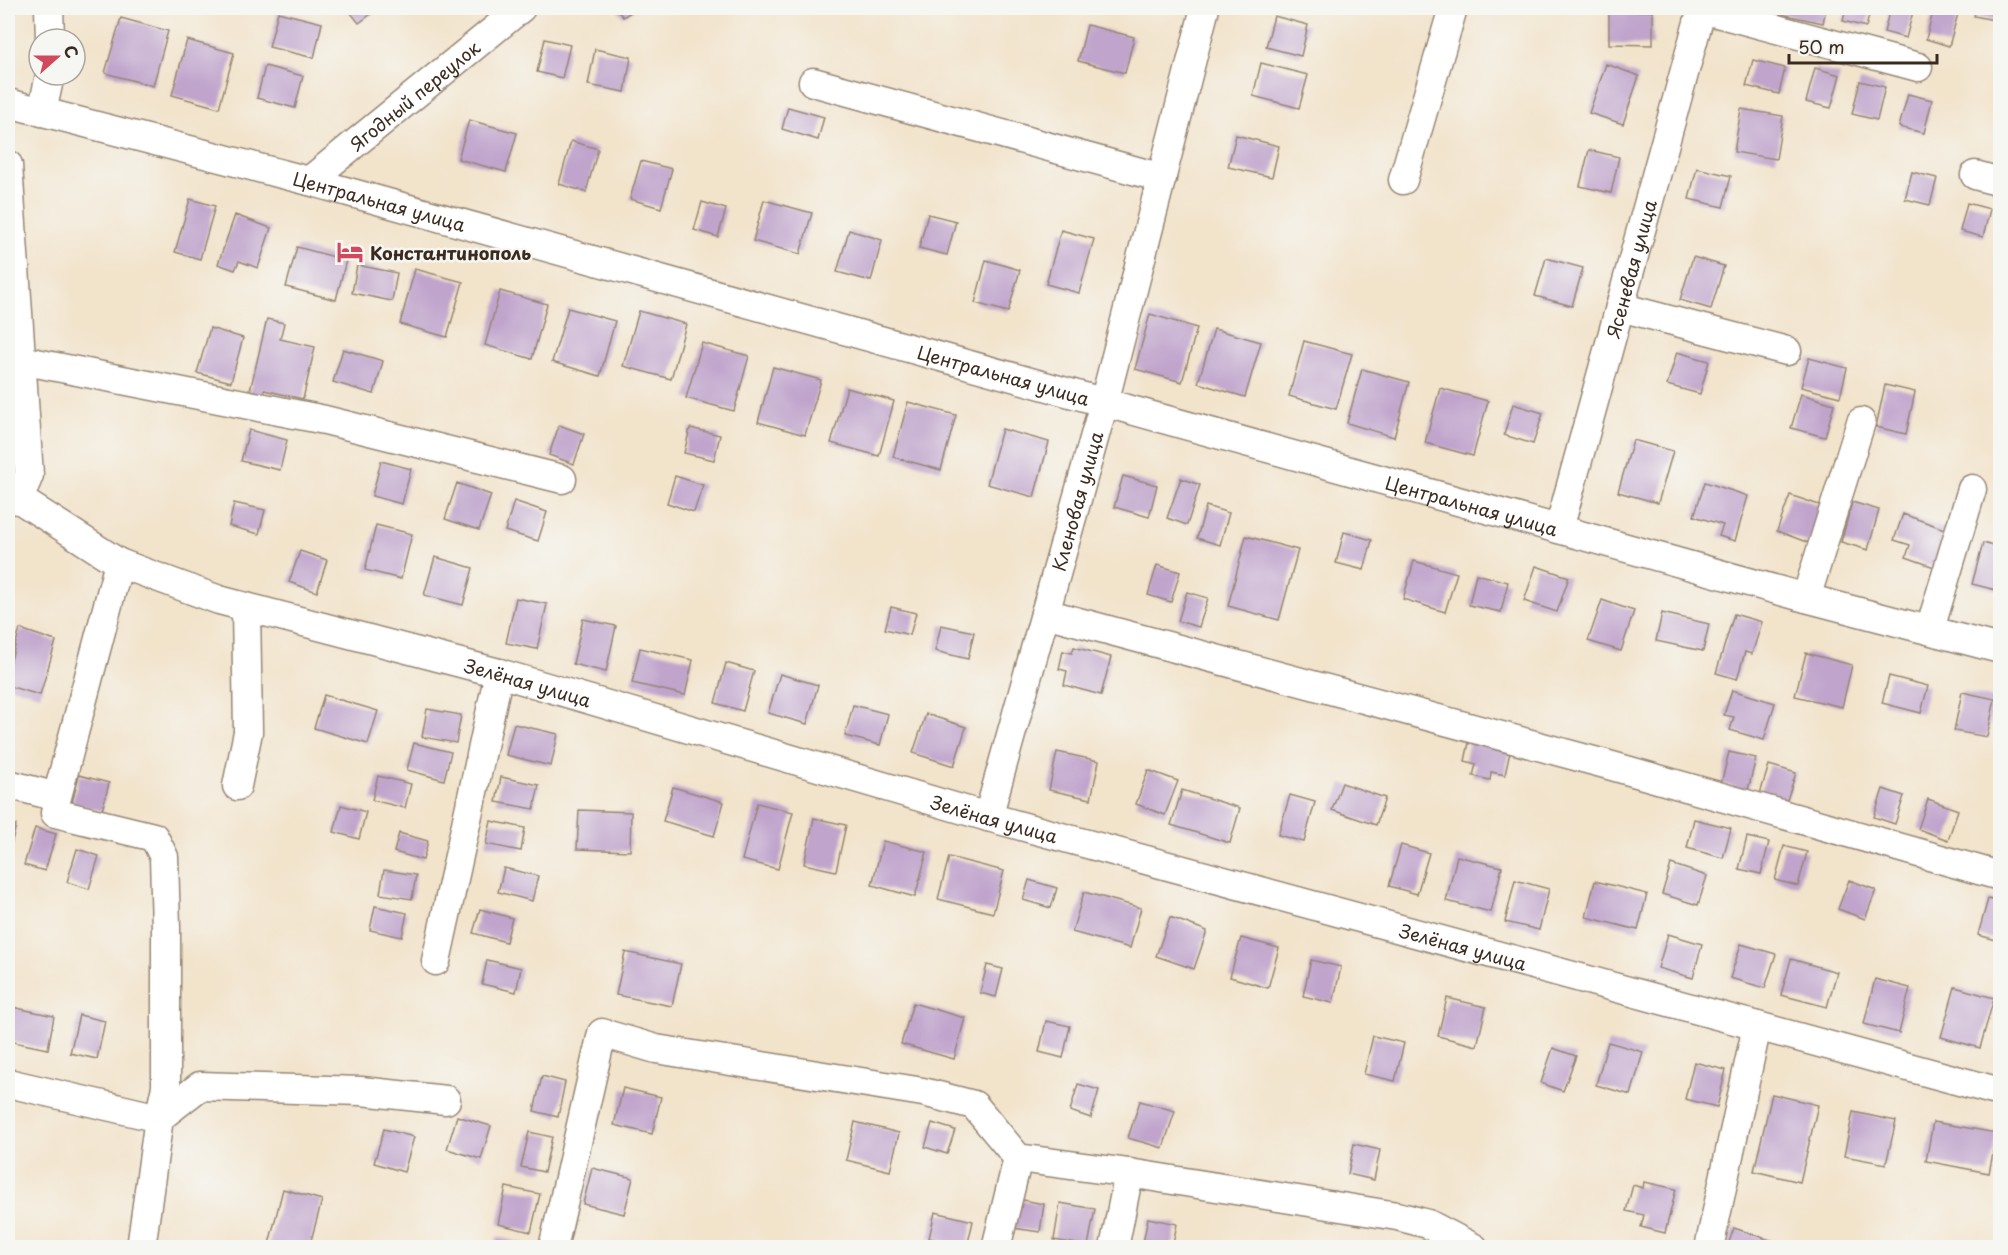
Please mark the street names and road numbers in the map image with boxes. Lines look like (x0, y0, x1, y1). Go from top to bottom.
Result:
street label: Ягодный переулок (343, 33, 486, 156)
street label: Центральная улица (290, 164, 469, 238)
street label: Ясеневая улица (1599, 196, 1663, 341)
street label: Центральная улица (914, 338, 1093, 412)
street label: Кленовая улица (1044, 427, 1109, 574)
street label: Центральная улица (1383, 468, 1562, 542)
street label: Зелёная улица (462, 651, 595, 713)
street label: Зелёная улица (928, 787, 1062, 849)
street label: Зелёная улица (1397, 916, 1531, 976)

